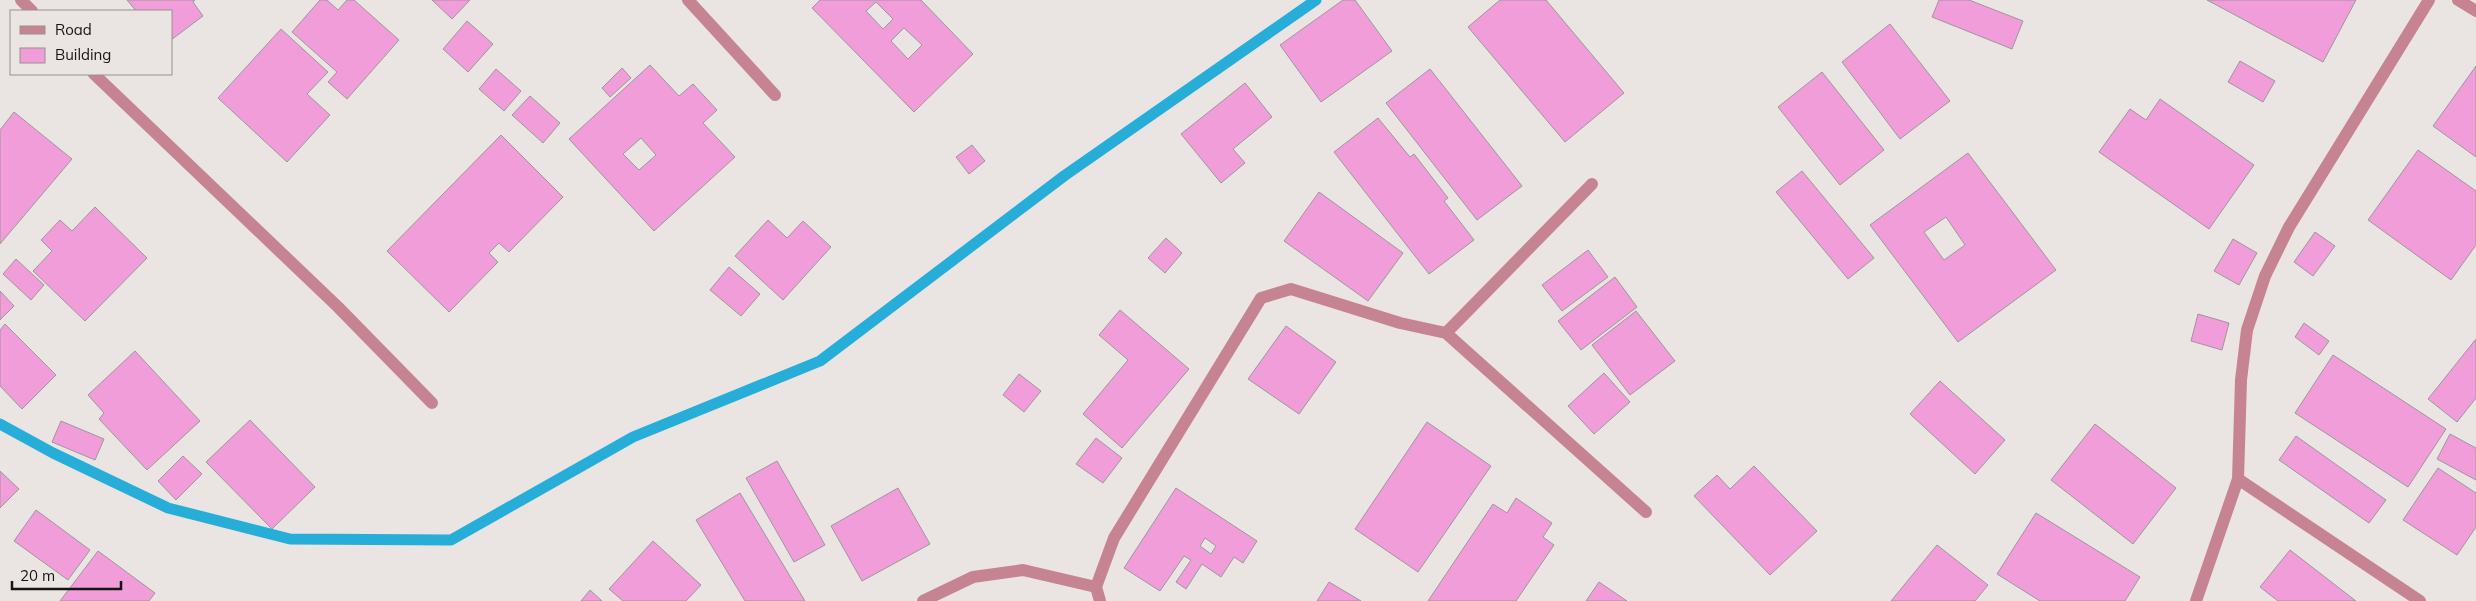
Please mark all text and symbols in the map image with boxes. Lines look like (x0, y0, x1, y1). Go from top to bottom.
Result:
legend (10, 10, 172, 75)
text: Road (55, 20, 92, 39)
text: Building (55, 45, 111, 64)
scale bar (12, 558, 121, 590)
text: 20 m (20, 566, 55, 585)

